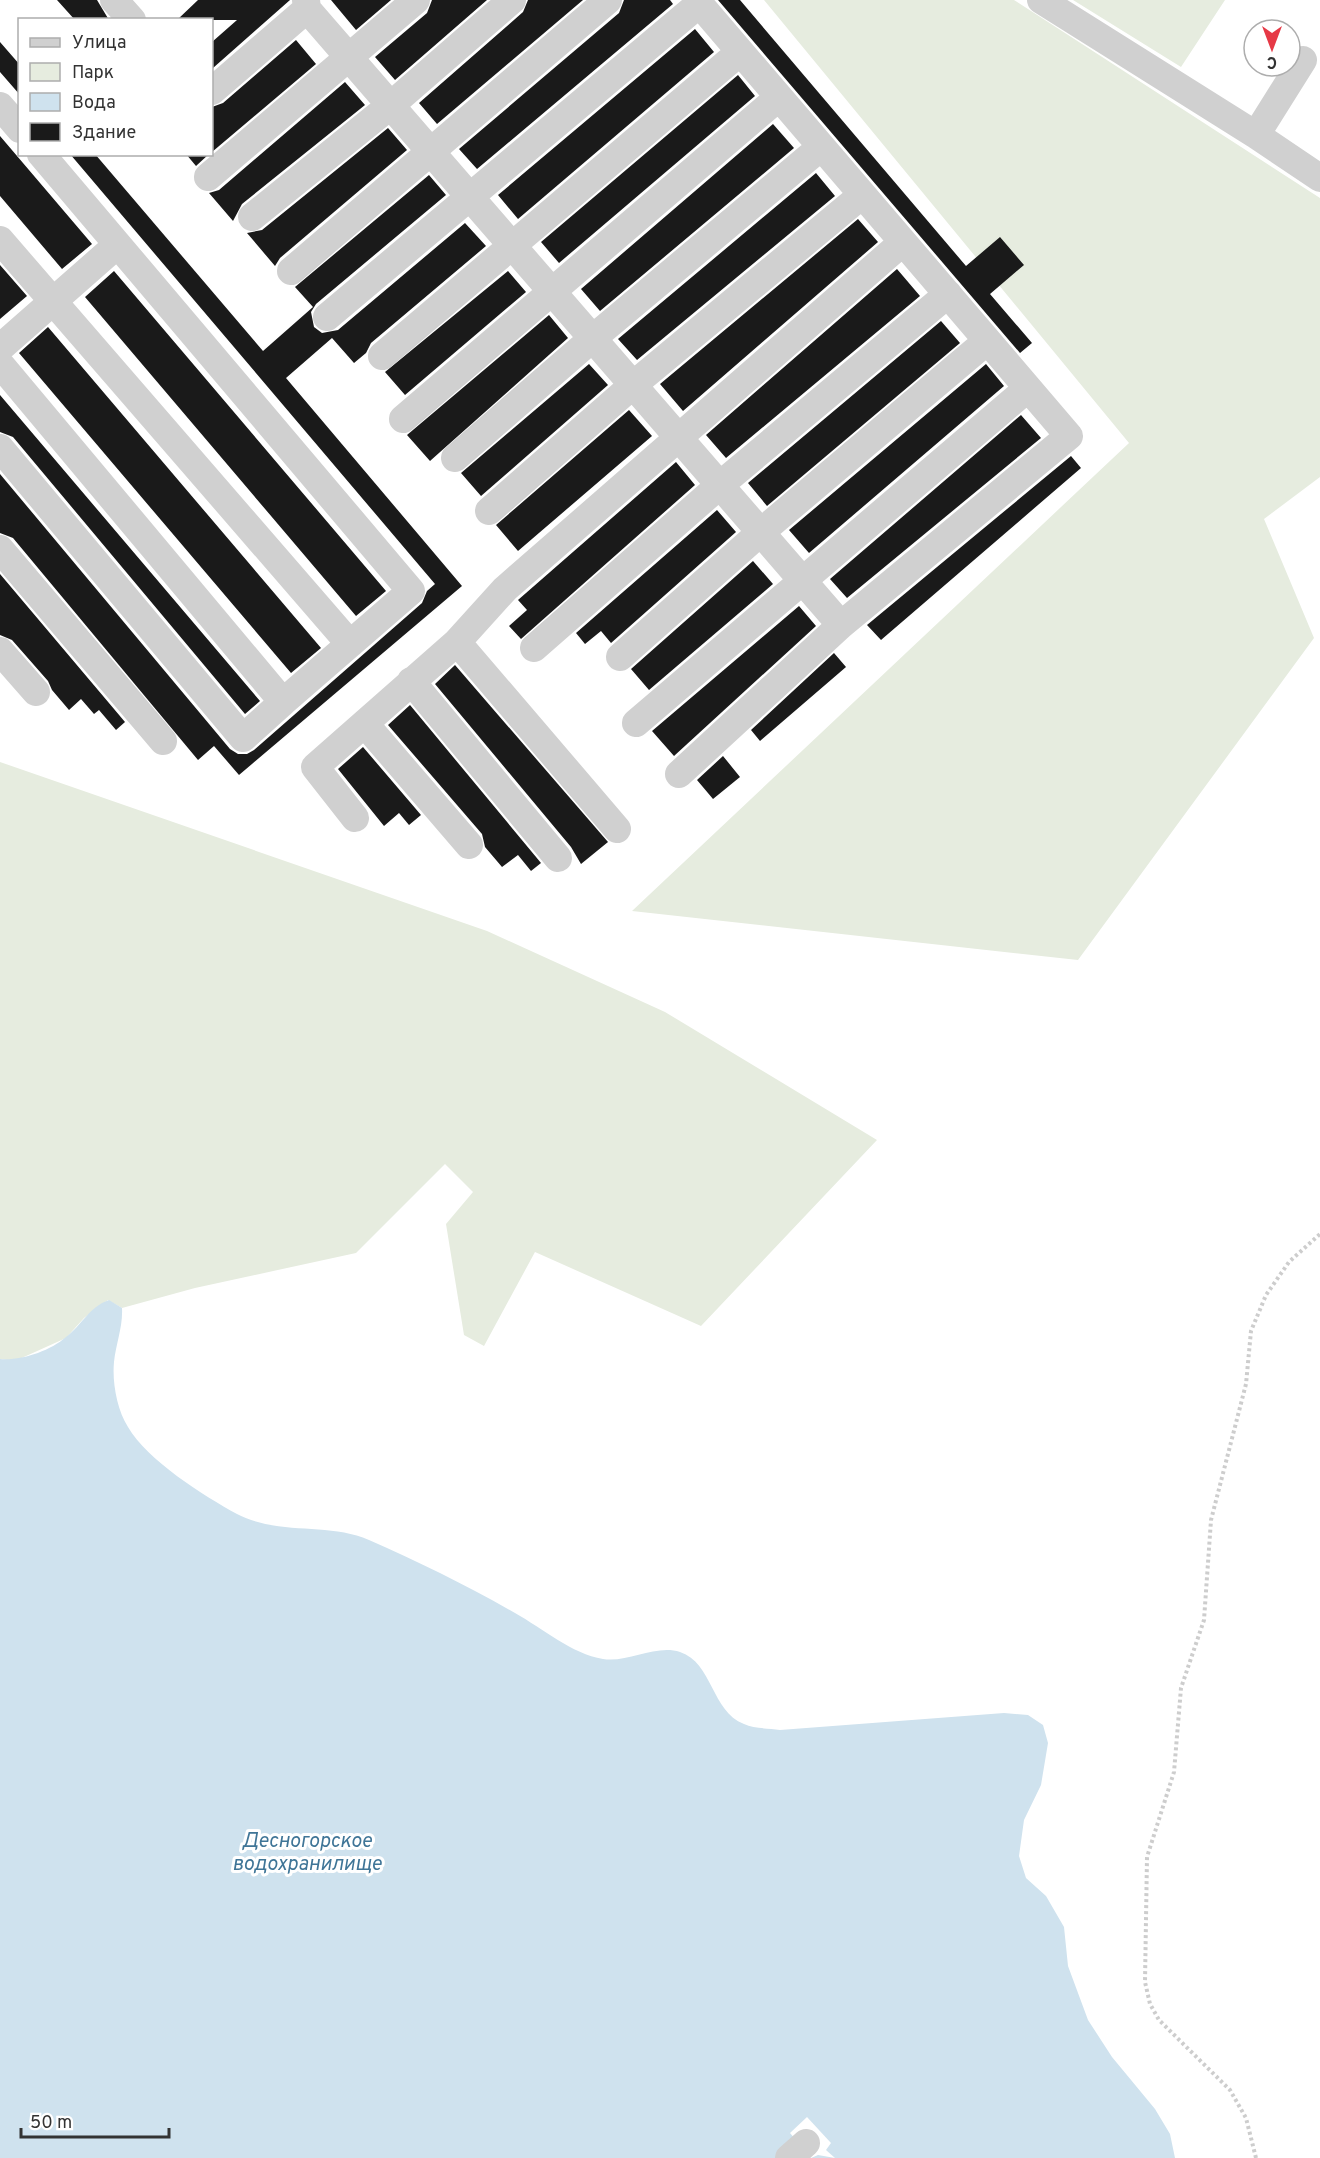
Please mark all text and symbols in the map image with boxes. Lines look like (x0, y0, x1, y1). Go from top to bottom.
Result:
legend (18, 18, 213, 156)
north arrow (1242, 18, 1302, 78)
text: Улица (72, 32, 126, 55)
text: С (1267, 51, 1277, 71)
text: Парк (72, 62, 114, 85)
text: Вода (72, 92, 116, 115)
text: Здание (72, 122, 136, 145)
water label: Десногорское водохранилище (232, 1829, 382, 1878)
scale bar (21, 2101, 170, 2139)
text: 50 m (30, 2112, 72, 2135)

